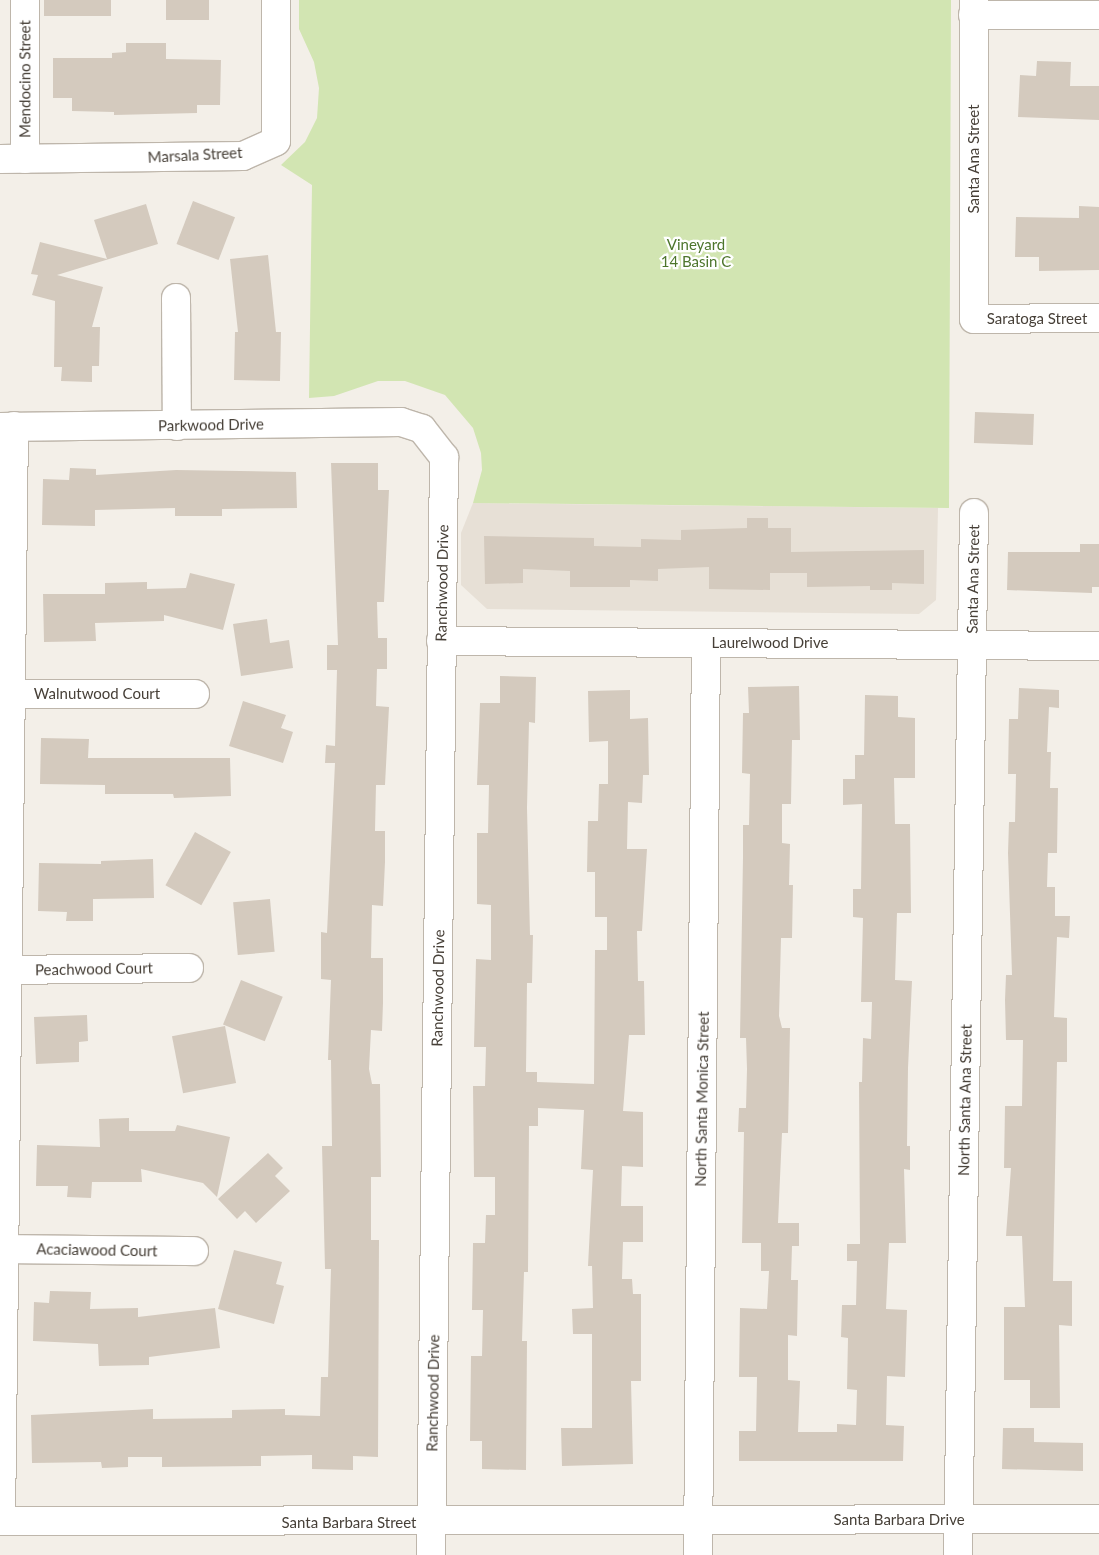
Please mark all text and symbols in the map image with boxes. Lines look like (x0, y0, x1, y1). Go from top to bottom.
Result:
street label: Mendocino Street (16, 20, 34, 138)
street label: Santa Ana Street (965, 104, 983, 214)
street label: Marsala Street (147, 144, 243, 166)
park label: Vineyard 14 Basin C (661, 235, 731, 270)
street label: Saratoga Street (987, 310, 1087, 328)
street label: Parkwood Drive (158, 415, 264, 435)
street label: Ranchwood Drive (432, 524, 452, 642)
street label: Santa Ana Street (963, 524, 983, 634)
street label: Laurelwood Drive (712, 634, 828, 652)
street label: Walnutwood Court (34, 685, 160, 703)
street label: Ranchwood Drive (428, 929, 448, 1047)
street label: Peachwood Court (35, 959, 153, 979)
street label: North Santa Monica Street (691, 1011, 713, 1187)
street label: North Santa Ana Street (955, 1024, 975, 1176)
street label: Acaciawood Court (36, 1240, 158, 1260)
street label: Ranchwood Drive (423, 1334, 443, 1452)
street label: Santa Barbara Drive (833, 1511, 965, 1529)
street label: Santa Barbara Street (282, 1514, 416, 1532)

